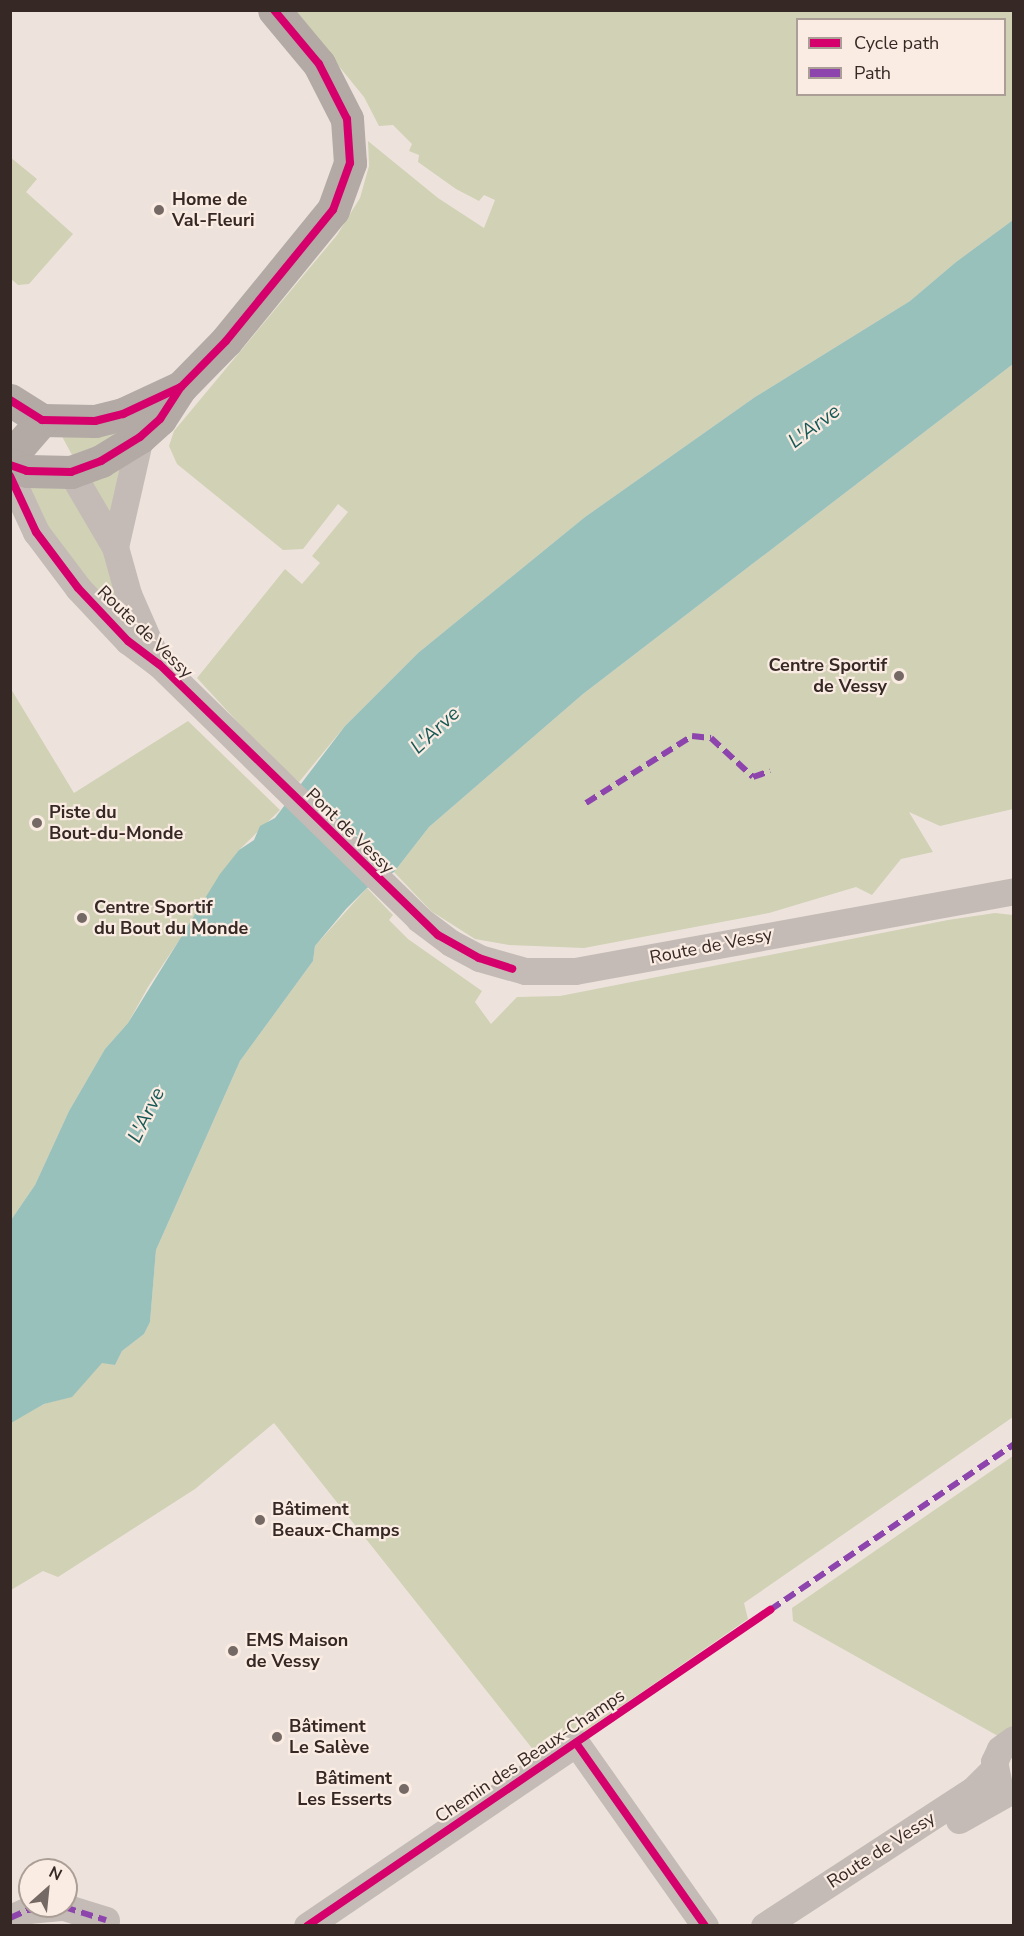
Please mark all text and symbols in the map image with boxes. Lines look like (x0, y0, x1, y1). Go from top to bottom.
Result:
legend (796, 18, 1006, 96)
text: Cycle path (854, 31, 939, 55)
text: Path (854, 61, 891, 85)
place label: Home de Val-Fleuri (172, 189, 255, 232)
marker: Home de Val-Fleuri (150, 201, 168, 219)
water label: L'Arve (783, 399, 845, 453)
street label: Route de Vessy (93, 581, 197, 683)
place label: Centre Sportif de Vessy (769, 655, 887, 698)
marker: Centre Sportif de Vessy (892, 669, 906, 683)
water label: L'Arve (405, 701, 465, 759)
street label: Pont de Vessy (301, 784, 399, 878)
place label: Piste du Bout-du-Monde (49, 802, 183, 844)
marker: Piste du Bout-du-Monde (30, 816, 44, 830)
place label: Centre Sportif du Bout du Monde (94, 897, 248, 940)
marker: Centre Sportif du Bout du Monde (75, 911, 89, 925)
street label: Route de Vessy (648, 924, 774, 968)
water label: L'Arve (122, 1083, 170, 1147)
place label: Bâtiment Beaux-Champs (272, 1499, 400, 1541)
marker: Bâtiment Beaux-Champs (253, 1513, 267, 1527)
place label: EMS Maison de Vessy (246, 1630, 348, 1672)
marker: EMS Maison de Vessy (224, 1642, 242, 1660)
street label: Chemin des Beaux-Champs (431, 1684, 629, 1828)
place label: Bâtiment Le Salève (289, 1716, 369, 1758)
marker: Bâtiment Le Salève (270, 1730, 284, 1744)
place label: Bâtiment Les Esserts (297, 1768, 392, 1810)
marker: Bâtiment Les Esserts (397, 1782, 411, 1796)
street label: Route de Vessy (823, 1807, 939, 1893)
north arrow (18, 1858, 78, 1918)
text: N (45, 1861, 66, 1886)

